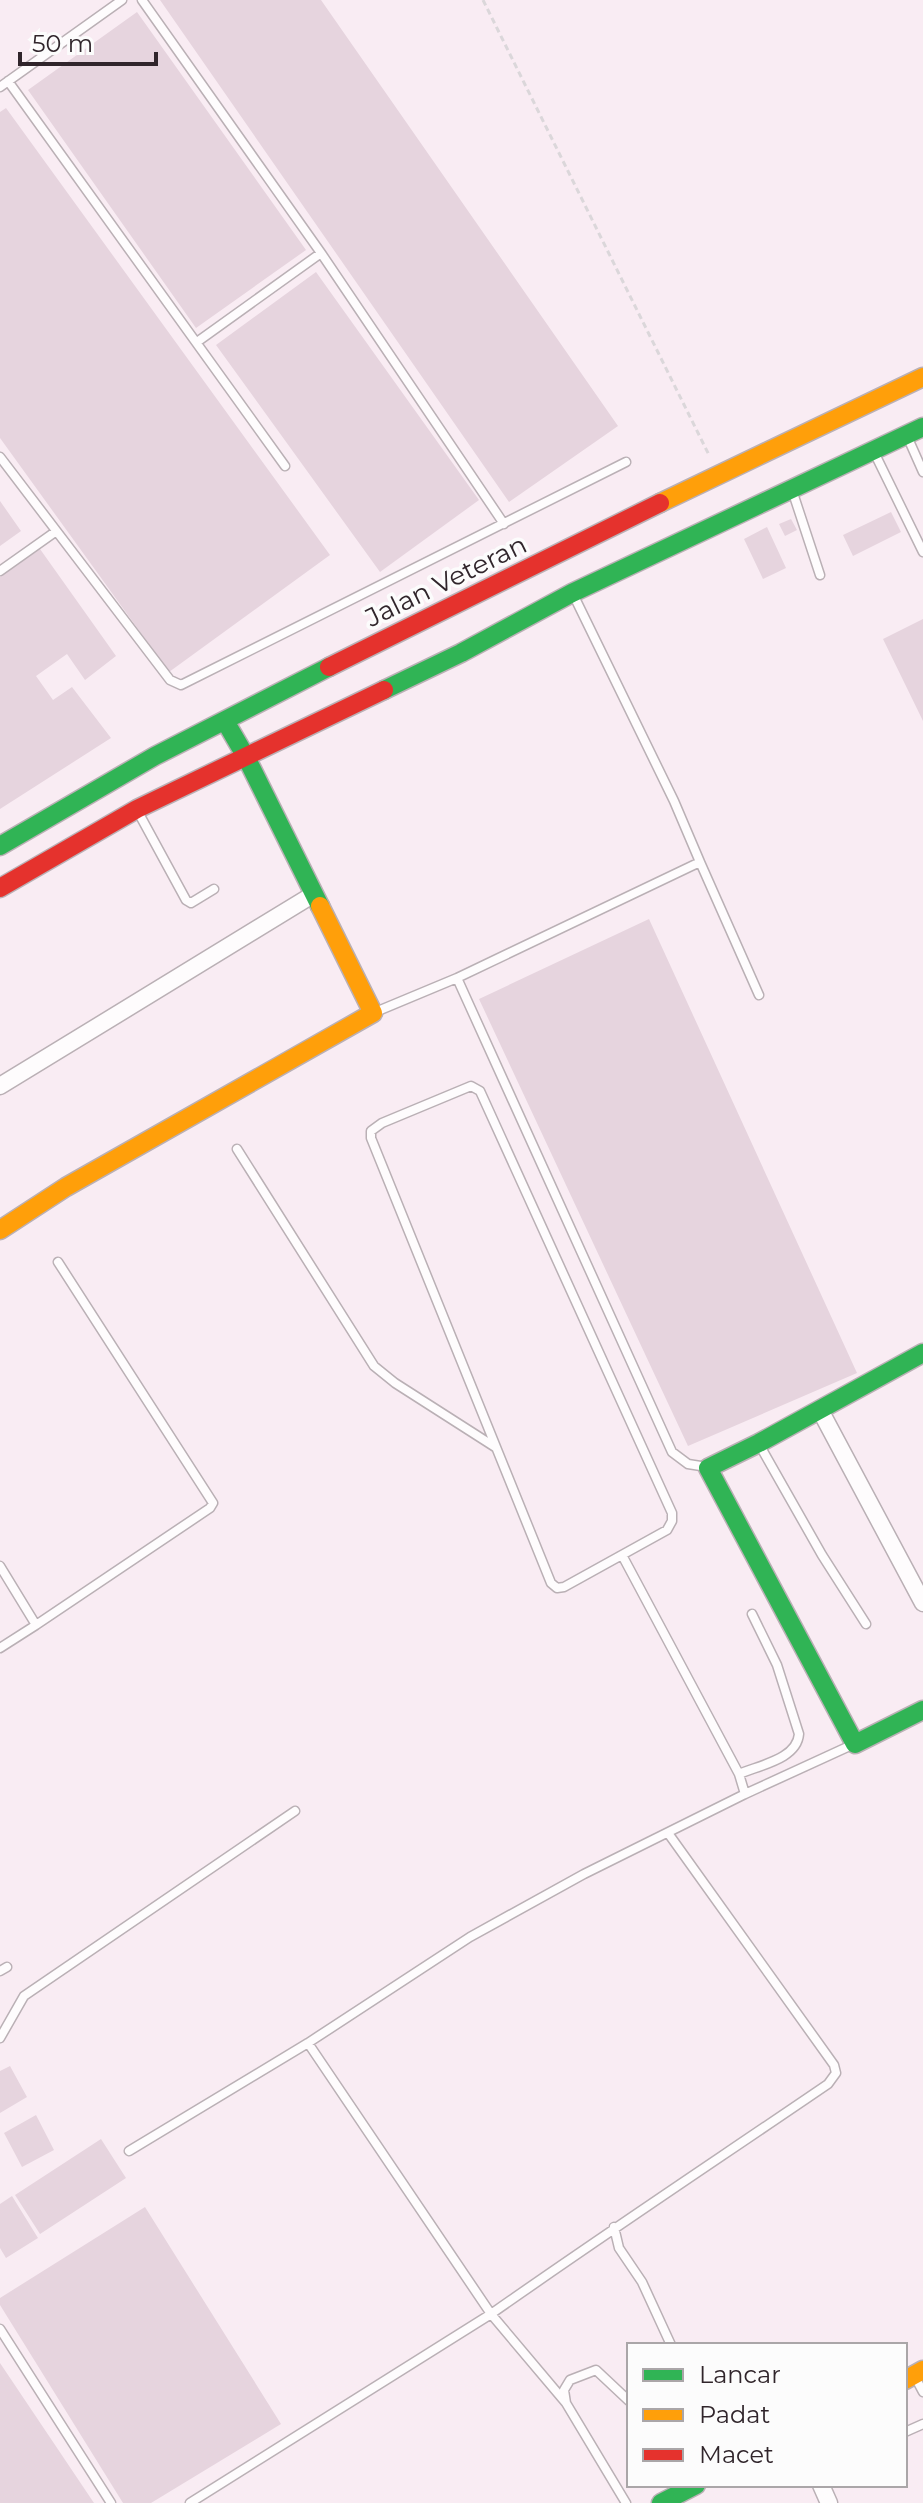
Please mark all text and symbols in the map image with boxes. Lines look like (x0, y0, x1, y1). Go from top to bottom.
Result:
scale bar (20, 16, 156, 66)
text: 50 m (32, 29, 93, 58)
street label: Jalan Veteran (359, 528, 532, 634)
legend (627, 2343, 907, 2487)
text: Lancar (699, 2360, 781, 2389)
text: Padat (699, 2400, 770, 2429)
text: Macet (699, 2440, 774, 2469)

